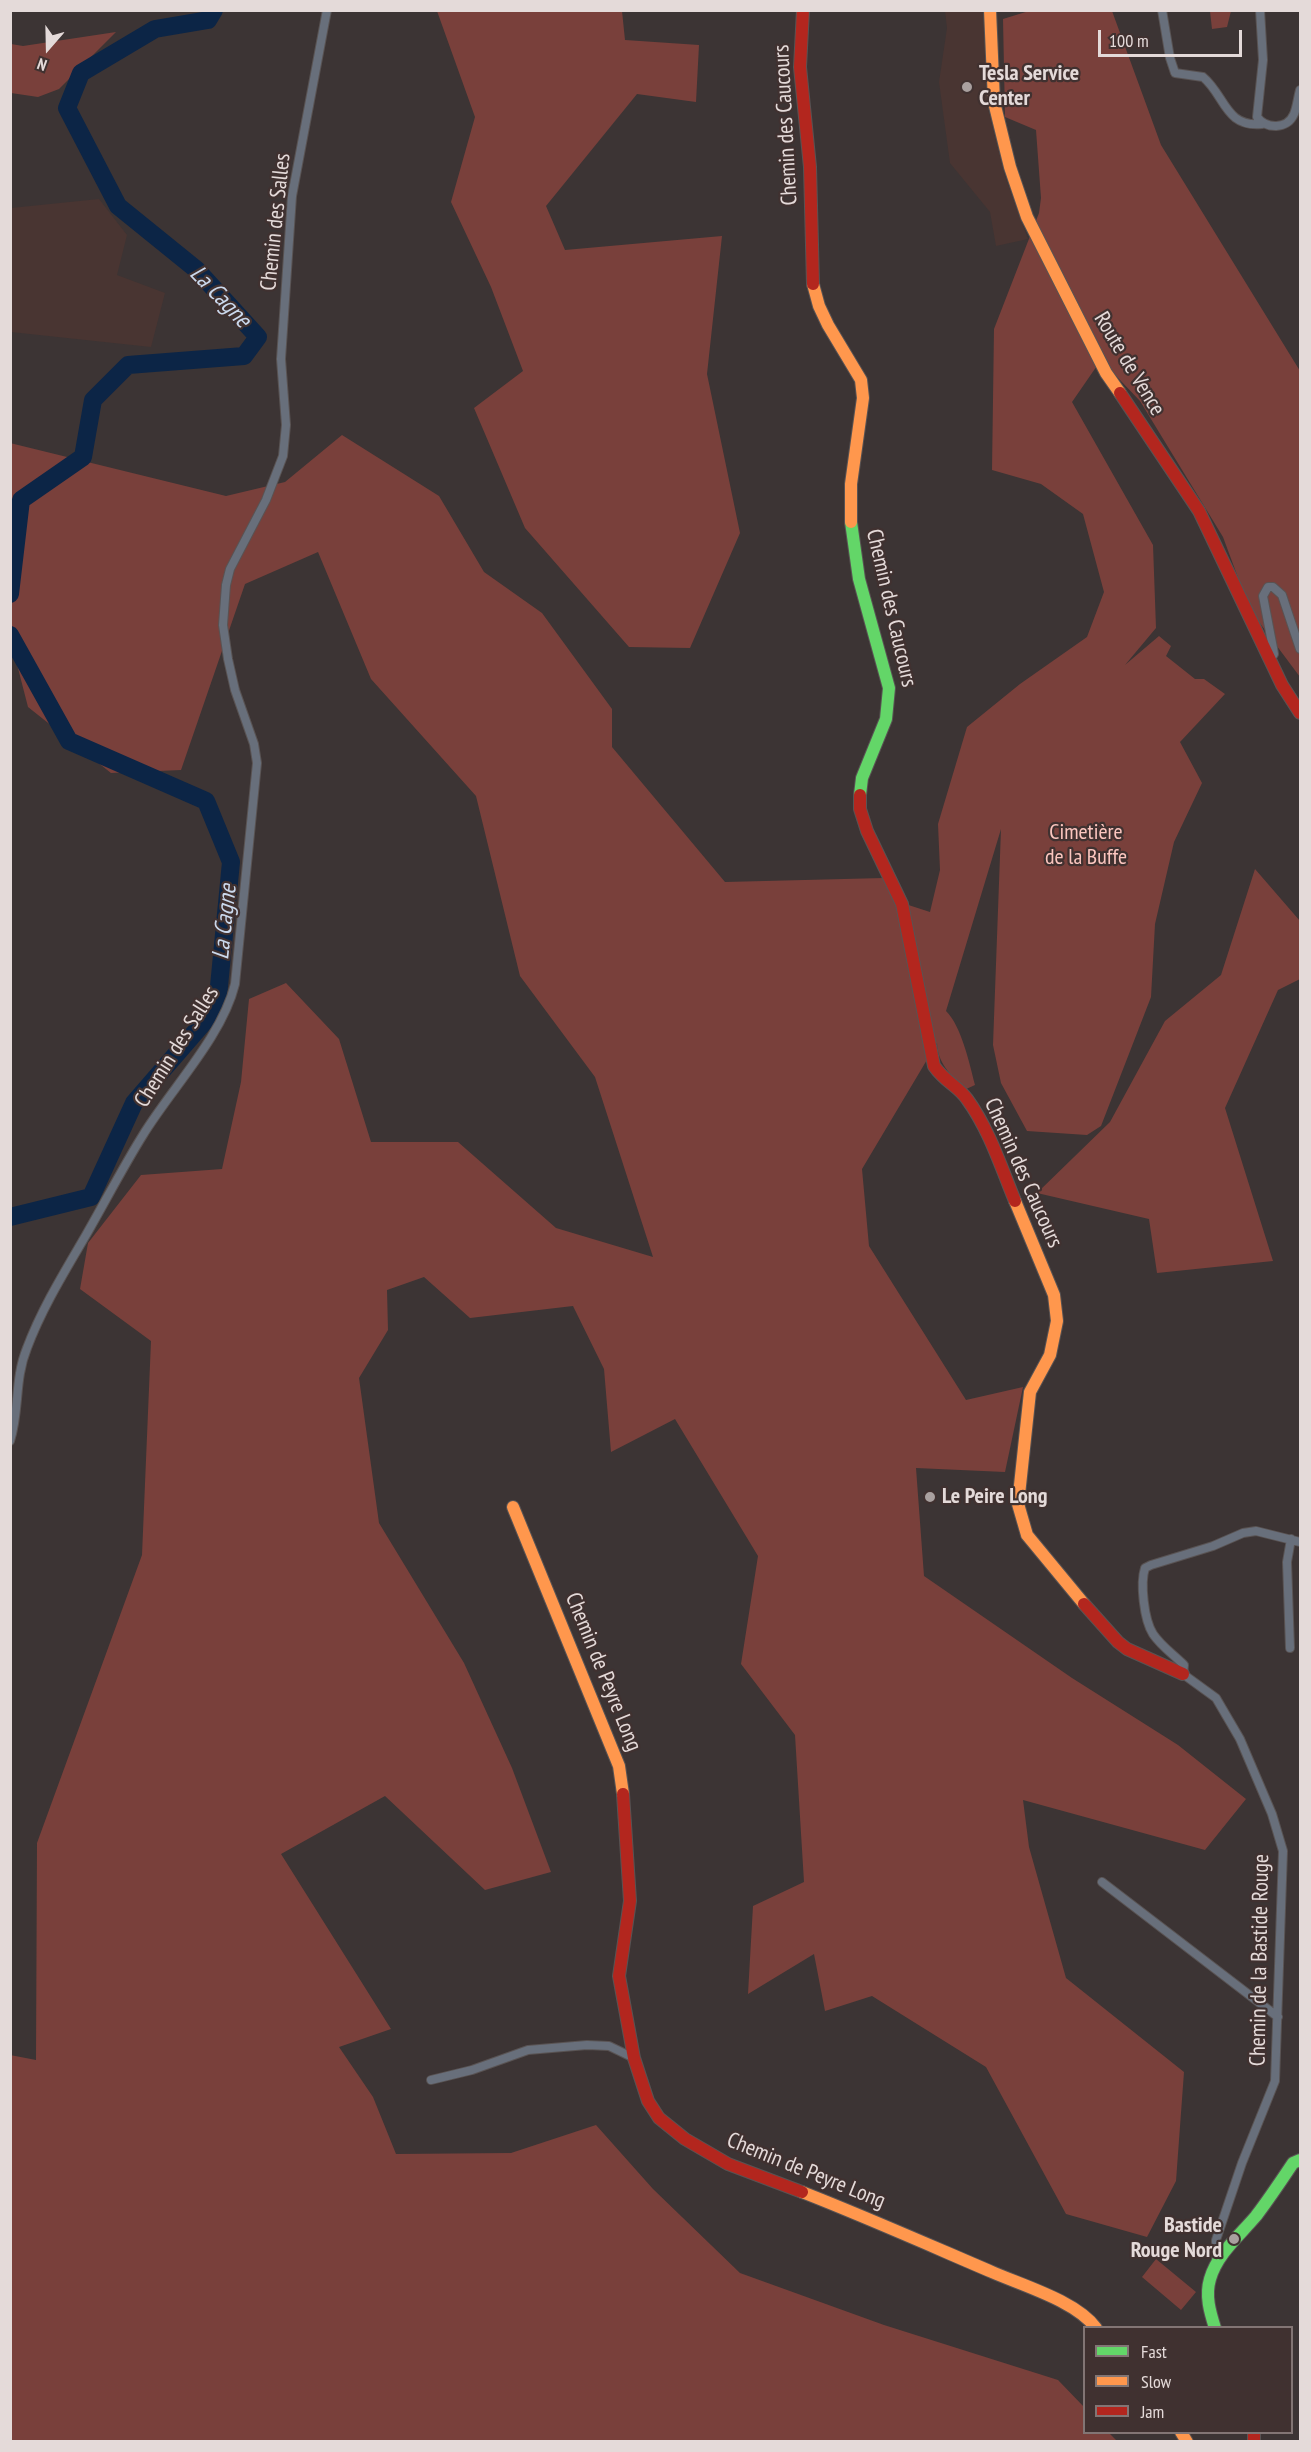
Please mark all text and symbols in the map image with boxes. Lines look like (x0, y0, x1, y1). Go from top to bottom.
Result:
north arrow (18, 18, 78, 78)
scale bar (1101, 18, 1245, 56)
text: 100 m (1109, 29, 1149, 52)
street label: Chemin des Caucours (769, 44, 803, 206)
text: N (34, 54, 49, 76)
place label: Tesla Service Center (979, 61, 1079, 112)
marker: Tesla Service Center (960, 80, 974, 94)
street label: Chemin des Salles (256, 152, 296, 292)
water label: La Cagne (183, 260, 257, 334)
street label: Route de Vence (1088, 307, 1170, 421)
street label: Chemin des Caucours (860, 527, 922, 689)
park label: Cimetière de la Buffe (1045, 820, 1127, 872)
water label: La Cagne (207, 883, 243, 961)
street label: Chemin des Salles (129, 982, 225, 1112)
street label: Chemin des Caucours (978, 1094, 1068, 1252)
place label: Le Peire Long (942, 1484, 1047, 1510)
marker: Le Peire Long (923, 1490, 937, 1504)
street label: Chemin de Peyre Long (559, 1589, 647, 1755)
street label: Chemin de la Bastide Rouge (1245, 1854, 1275, 2066)
street label: Chemin de Peyre Long (723, 2127, 889, 2215)
place label: Bastide Rouge Nord (1131, 2213, 1222, 2264)
marker: Bastide Rouge Nord (1227, 2232, 1241, 2246)
legend (1083, 2326, 1293, 2434)
text: Fast (1141, 2340, 1167, 2363)
text: Slow (1141, 2370, 1171, 2393)
text: Jam (1141, 2400, 1164, 2423)

